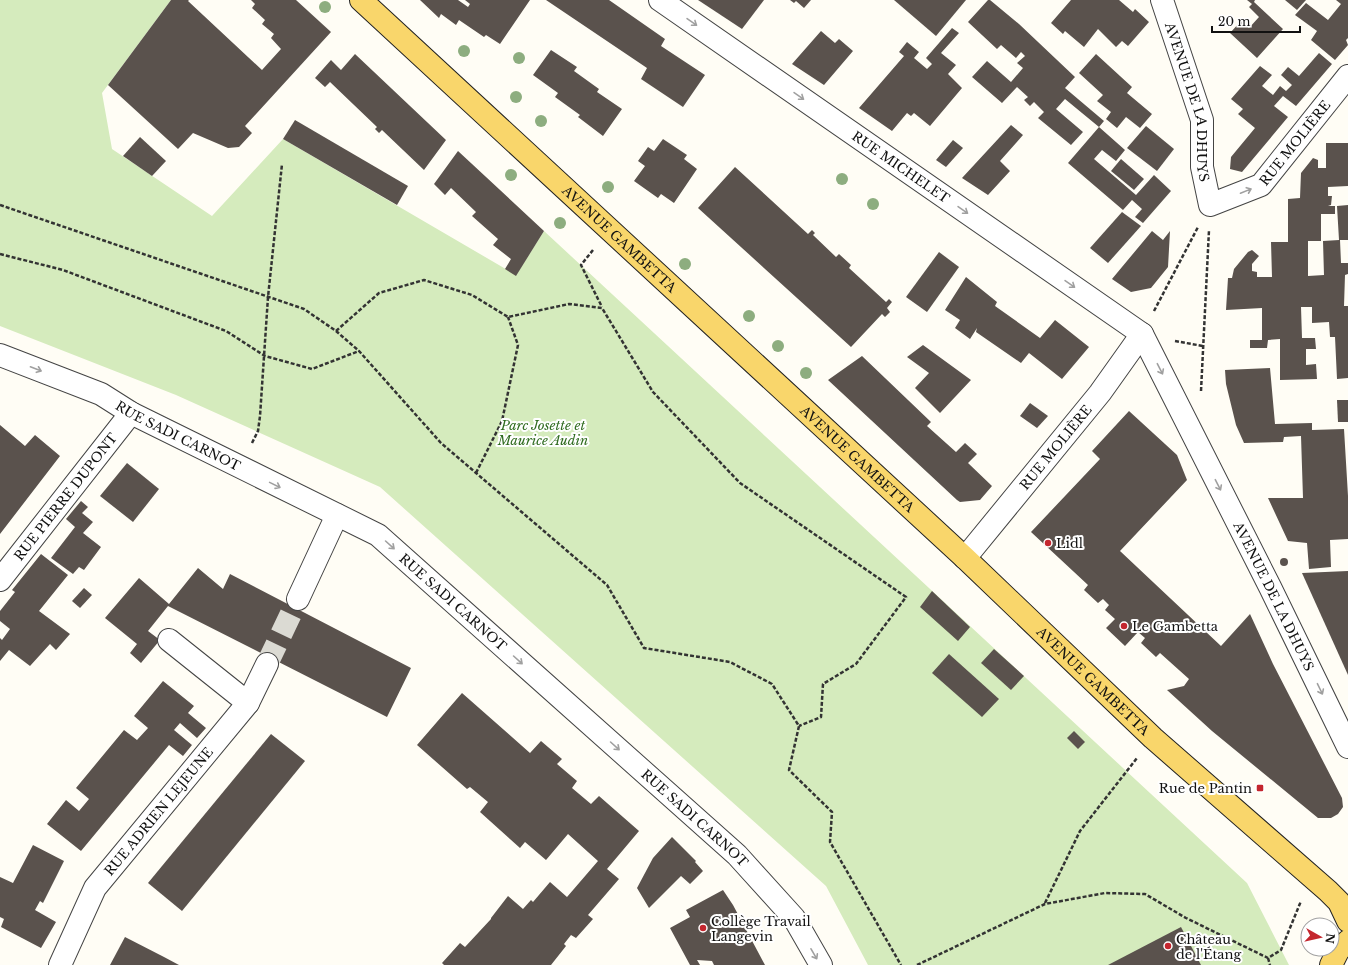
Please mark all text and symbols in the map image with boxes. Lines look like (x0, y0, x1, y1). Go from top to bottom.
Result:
scale bar (1212, 8, 1300, 34)
text: 20 m (1218, 14, 1250, 29)
one-way arrow (686, 18, 697, 26)
street label: AVENUE DE LA DHUYS (1161, 19, 1213, 183)
one-way arrow (793, 92, 804, 100)
street label: RUE MOLIÈRE (1255, 97, 1334, 189)
street label: RUE MICHELET (849, 127, 953, 207)
street label: AVENUE GAMBETTA (558, 181, 681, 297)
one-way arrow (1239, 186, 1251, 194)
one-way arrow (957, 206, 968, 214)
one-way arrow (1064, 280, 1075, 288)
one-way arrow (1157, 362, 1164, 374)
one-way arrow (30, 366, 42, 374)
street label: RUE SADI CARNOT (112, 397, 244, 475)
street label: AVENUE GAMBETTA (796, 401, 919, 516)
street label: RUE MOLIÈRE (1016, 401, 1095, 493)
park label: Parc Josette et Maurice Audin (497, 417, 588, 449)
street label: RUE PIERRE DUPONT (10, 429, 121, 564)
one-way arrow (1215, 478, 1223, 490)
one-way arrow (269, 482, 281, 489)
street label: AVENUE DE LA DHUYS (1229, 518, 1318, 674)
place label: Lidl (1056, 535, 1083, 552)
marker: Lidl (1043, 538, 1053, 548)
one-way arrow (385, 541, 395, 550)
street label: RUE SADI CARNOT (396, 550, 511, 655)
place label: Le Gambetta (1132, 618, 1219, 635)
marker: Le Gambetta (1119, 621, 1129, 631)
street label: AVENUE GAMBETTA (1033, 622, 1154, 739)
one-way arrow (513, 655, 523, 664)
one-way arrow (1317, 683, 1324, 695)
one-way arrow (610, 742, 620, 751)
street label: RUE ADRIEN LEJEUNE (100, 744, 216, 879)
street label: RUE SADI CARNOT (638, 765, 752, 871)
place label: Rue de Pantin (1159, 780, 1252, 797)
marker: Rue de Pantin (1255, 783, 1265, 793)
place label: Collège Travail Langevin (711, 913, 811, 945)
north arrow (1300, 917, 1340, 957)
marker: Collège Travail Langevin (698, 923, 708, 933)
place label: Château de l'Étang (1176, 931, 1241, 963)
text: N (1322, 932, 1338, 945)
marker: Château de l'Étang (1163, 941, 1173, 951)
one-way arrow (811, 948, 819, 960)

